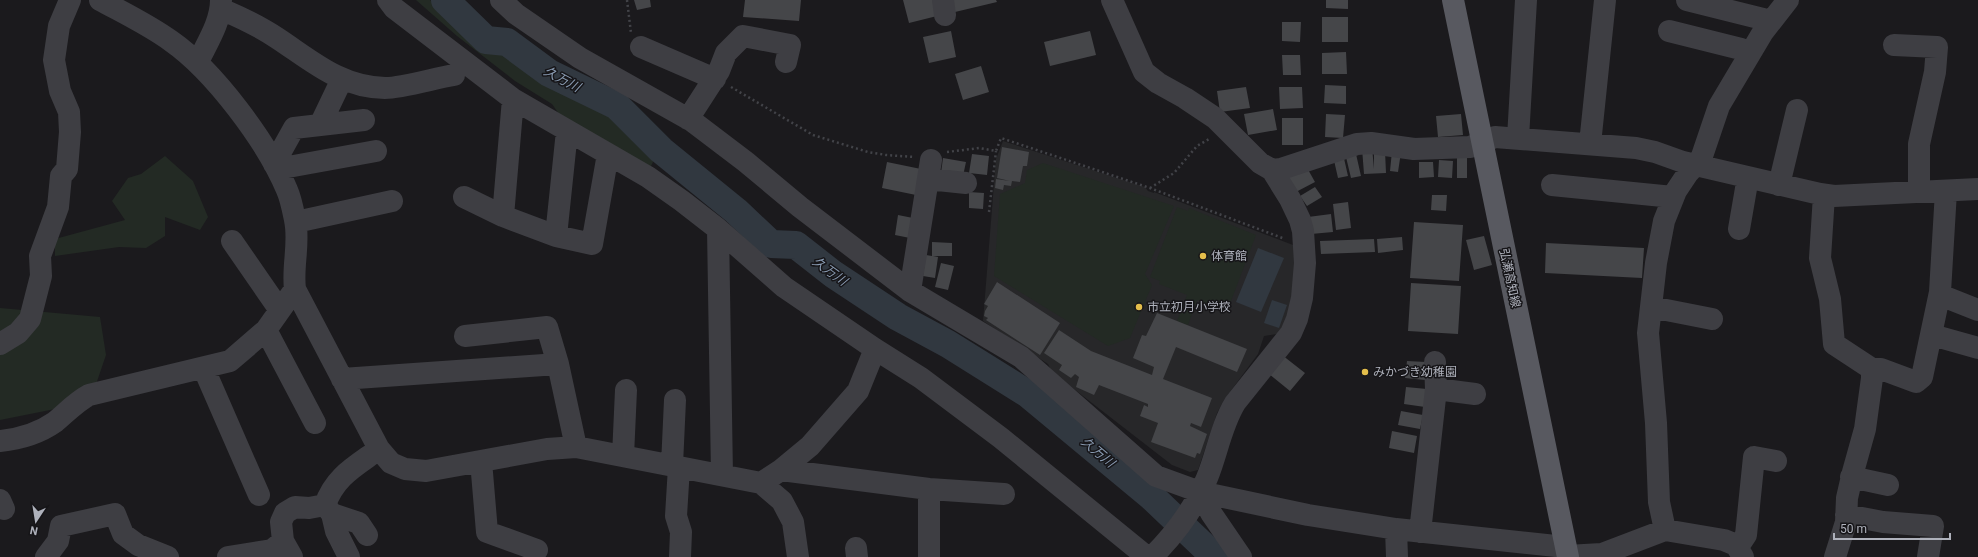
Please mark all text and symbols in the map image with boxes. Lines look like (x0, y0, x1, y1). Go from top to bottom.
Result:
water label: 久万川 (541, 63, 584, 96)
street label: 弘瀬高知線 (1497, 247, 1523, 309)
place label: 体育館 (1211, 249, 1247, 263)
marker: 体育館 (1198, 251, 1208, 261)
water label: 久万川 (810, 253, 852, 290)
place label: 市立初月小学校 (1147, 300, 1231, 314)
marker: 市立初月小学校 (1134, 302, 1144, 312)
place label: みかづき幼稚園 (1373, 365, 1457, 379)
marker: みかづき幼稚園 (1360, 367, 1370, 377)
water label: 久万川 (1078, 434, 1119, 472)
north arrow (16, 501, 56, 541)
scale bar (1834, 515, 1950, 541)
text: 50 m (1840, 522, 1867, 536)
text: N (29, 523, 39, 537)

